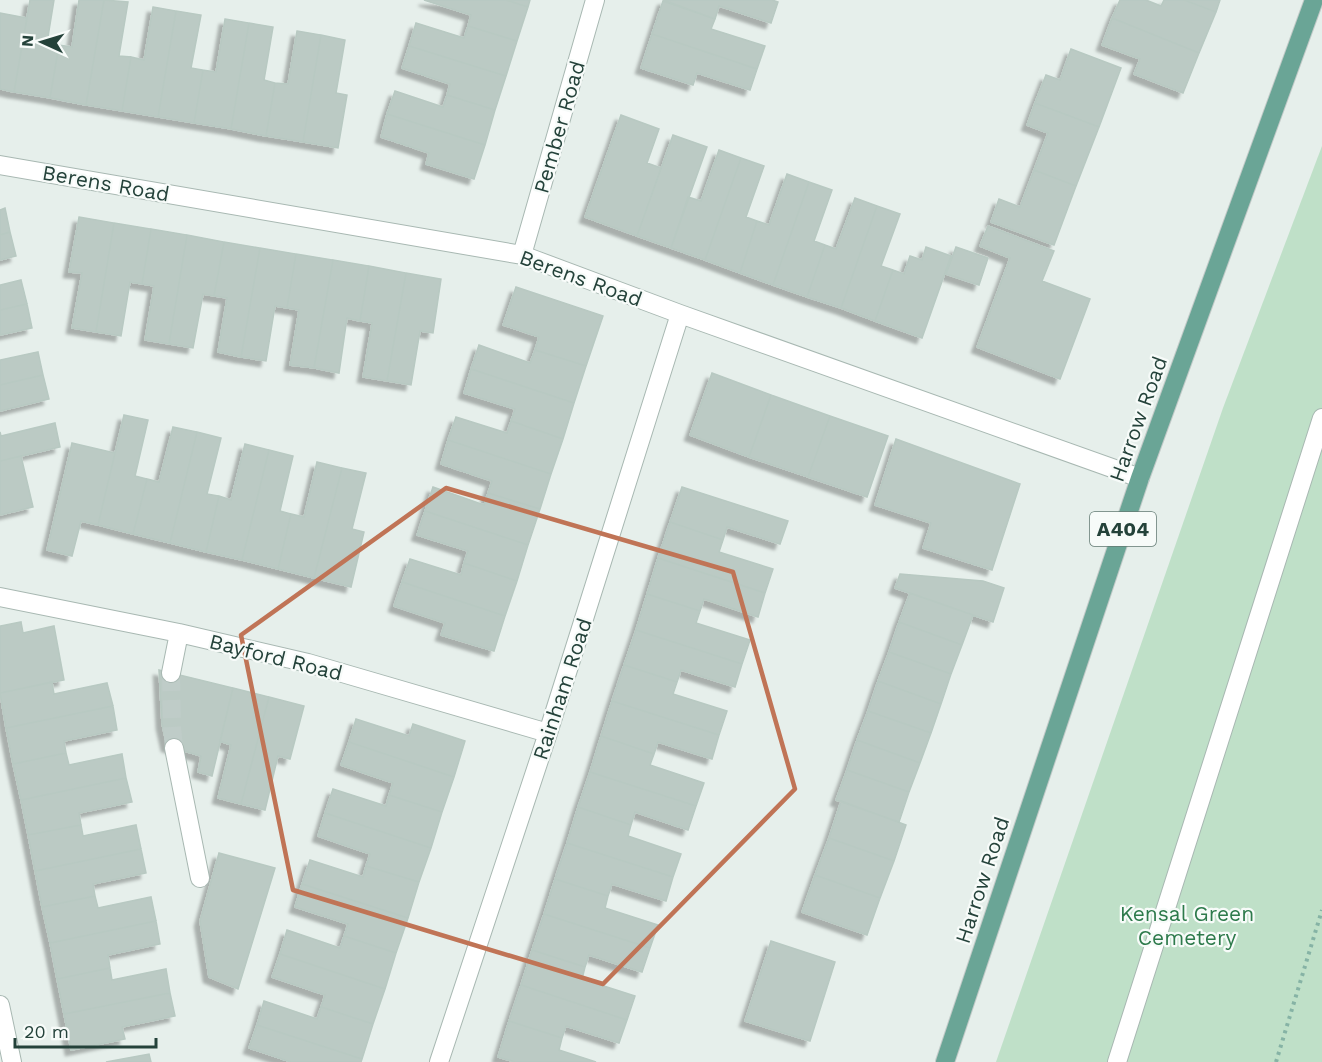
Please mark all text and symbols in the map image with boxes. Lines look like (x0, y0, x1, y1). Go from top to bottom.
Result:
north arrow (12, 12, 72, 72)
text: N (18, 34, 37, 48)
street label: Pember Road (528, 58, 590, 196)
street label: Berens Road (40, 160, 172, 206)
street label: Berens Road (516, 244, 646, 312)
street label: Harrow Road (1104, 353, 1172, 485)
road number: A404 (1090, 512, 1156, 546)
street label: Rainham Road (527, 615, 597, 763)
street label: Bayford Road (207, 628, 345, 686)
street label: Harrow Road (950, 813, 1014, 947)
park label: Kensal Green Cemetery (1120, 901, 1254, 950)
scale bar (15, 1011, 156, 1049)
text: 20 m (24, 1021, 69, 1042)

